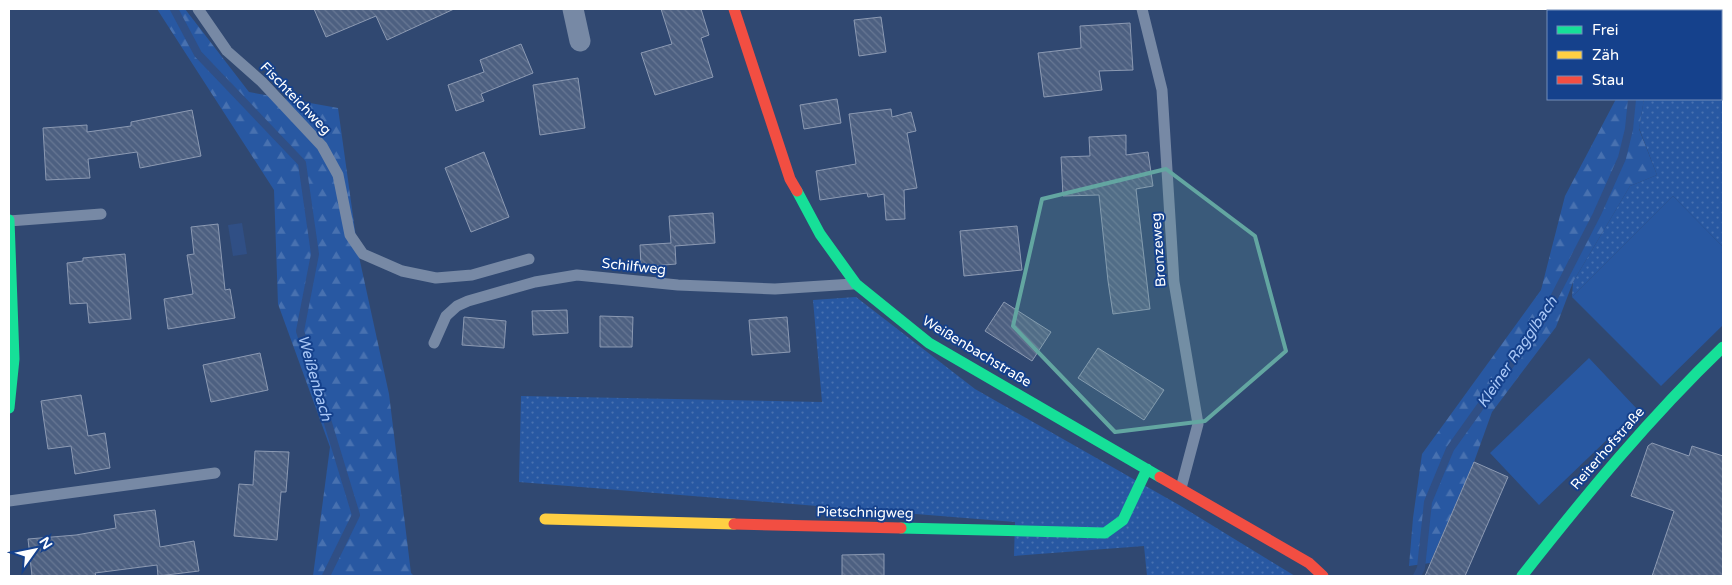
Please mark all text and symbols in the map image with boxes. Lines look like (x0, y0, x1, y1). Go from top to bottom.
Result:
legend (1547, 10, 1722, 100)
text: Frei (1592, 21, 1618, 39)
text: Zäh (1592, 46, 1619, 64)
street label: Fischteichweg (257, 58, 335, 138)
text: Stau (1592, 71, 1624, 89)
street label: Bronzeweg (1147, 212, 1170, 288)
street label: Schilfweg (601, 255, 667, 278)
water label: Kleiner Ragglbach (1473, 292, 1561, 411)
street label: Weißenbachstraße (919, 312, 1034, 391)
water label: Weißenbach (294, 333, 336, 424)
street label: Reiterhofstraße (1567, 403, 1648, 493)
street label: Pietschnigweg (816, 503, 914, 522)
north arrow (10, 525, 60, 575)
text: N (35, 534, 56, 553)

